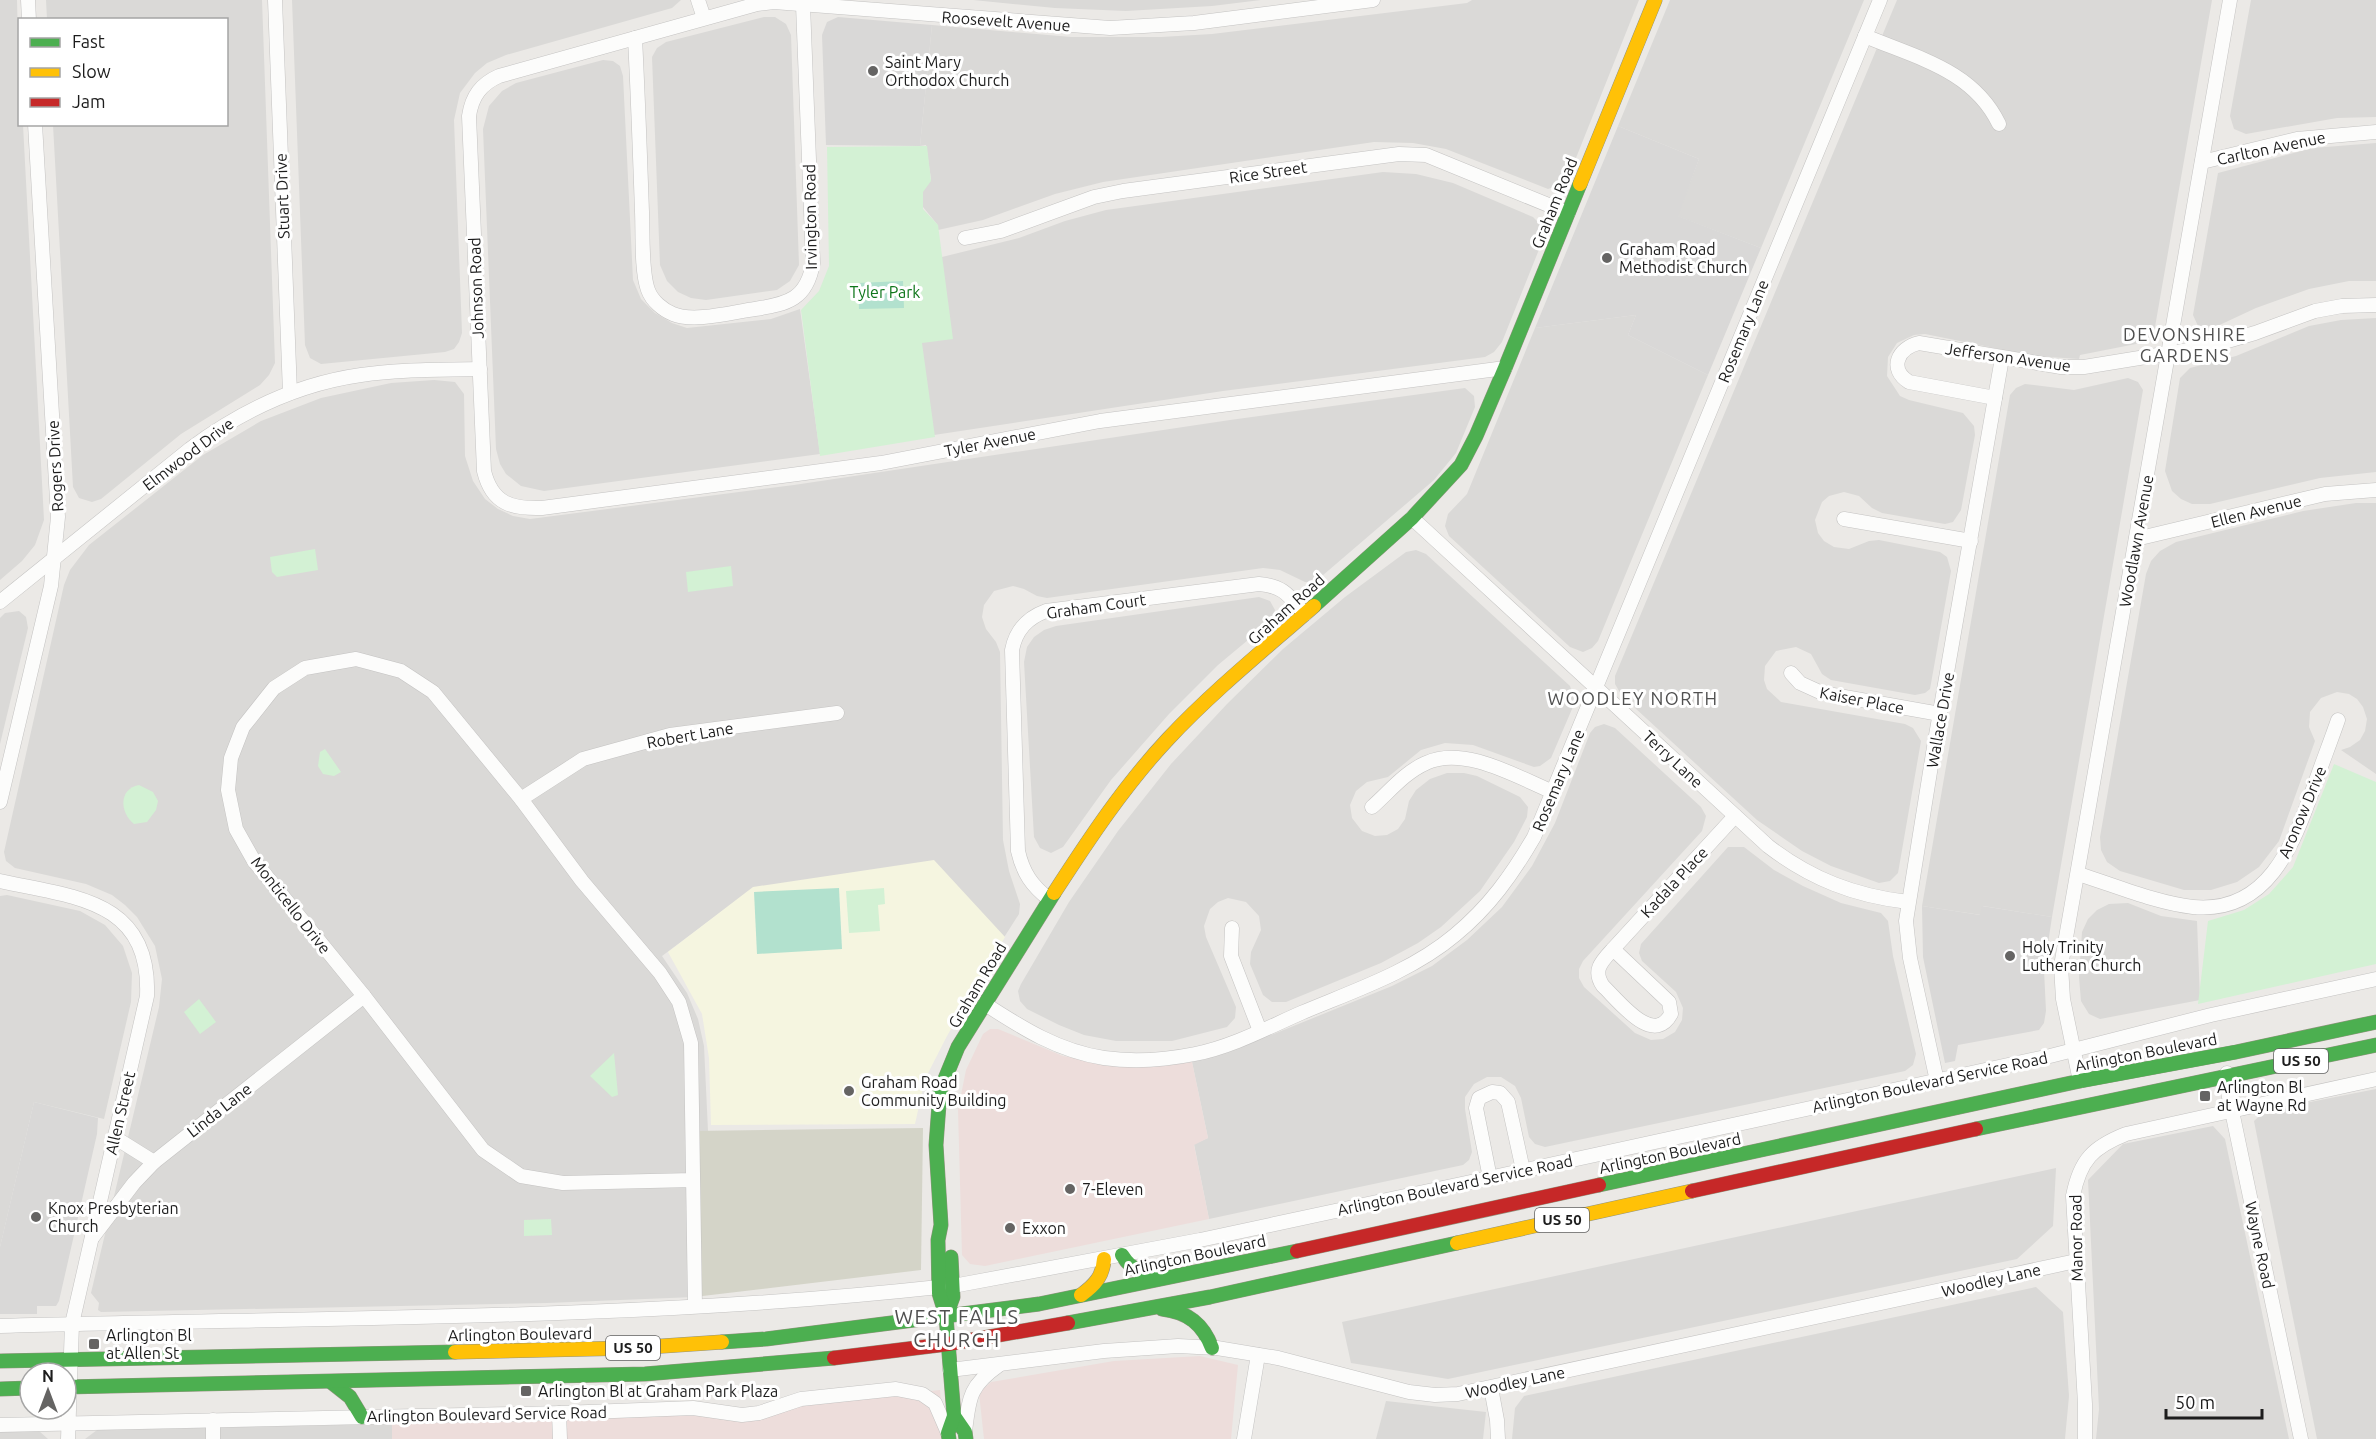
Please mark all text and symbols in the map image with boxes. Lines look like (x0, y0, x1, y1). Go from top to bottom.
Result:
street label: Roosevelt Avenue (941, 8, 1071, 34)
legend (18, 18, 228, 126)
text: Fast (72, 31, 105, 51)
place label: Saint Mary Orthodox Church (885, 53, 1009, 89)
text: Slow (72, 61, 111, 81)
marker: Saint Mary Orthodox Church (866, 64, 880, 78)
text: Jam (72, 91, 106, 111)
street label: Carlton Avenue (2215, 128, 2327, 168)
street label: Stuart Drive (272, 153, 292, 239)
street label: Graham Road (1528, 155, 1580, 251)
street label: Rice Street (1228, 158, 1309, 186)
street label: Irvington Road (800, 164, 820, 270)
street label: Johnson Road (465, 237, 487, 339)
place label: Graham Road Methodist Church (1619, 240, 1747, 276)
marker: Graham Road Methodist Church (1600, 251, 1614, 265)
street label: Rosemary Lane (1714, 277, 1772, 385)
park label: Tyler Park (850, 283, 920, 301)
district label: DEVONSHIRE GARDENS (2123, 324, 2247, 365)
street label: Jefferson Avenue (1944, 339, 2072, 375)
street label: Elmwood Drive (139, 414, 237, 494)
street label: Rogers Drive (44, 420, 66, 512)
street label: Tyler Avenue (943, 424, 1037, 460)
street label: Woodlawn Avenue (2115, 473, 2157, 609)
street label: Ellen Avenue (2209, 491, 2303, 531)
street label: Graham Road (1244, 570, 1328, 648)
street label: Graham Court (1045, 590, 1148, 622)
street label: Wallace Drive (1923, 671, 1957, 769)
street label: Kaiser Place (1818, 683, 1906, 717)
district label: WOODLEY NORTH (1547, 688, 1719, 708)
street label: Robert Lane (645, 719, 735, 751)
street label: Rosemary Lane (1528, 726, 1588, 834)
street label: Terry Lane (1639, 727, 1707, 791)
street label: Aronow Drive (2275, 763, 2329, 861)
street label: Kadala Place (1637, 843, 1711, 921)
street label: Monticello Drive (248, 853, 334, 957)
place label: Holy Trinity Lutheran Church (2022, 938, 2141, 974)
street label: Graham Road (944, 939, 1010, 1031)
marker: Holy Trinity Lutheran Church (2003, 949, 2017, 963)
street label: Arlington Boulevard (2073, 1029, 2219, 1075)
street label: Arlington Boulevard Service Road (1811, 1048, 2049, 1116)
road number: US 50 (2274, 1049, 2328, 1073)
street label: Allen Street (102, 1069, 138, 1156)
place label: Graham Road Community Building (861, 1073, 1007, 1109)
place label: Arlington Bl at Wayne Rd (2217, 1078, 2307, 1114)
street label: Linda Lane (183, 1079, 255, 1141)
marker: Graham Road Community Building (842, 1084, 856, 1098)
marker: Arlington Bl at Wayne Rd (2198, 1089, 2212, 1103)
street label: Arlington Boulevard (1598, 1129, 1742, 1177)
street label: Arlington Boulevard Service Road (1336, 1151, 1574, 1219)
place label: 7-Eleven (1082, 1180, 1143, 1198)
marker: 7-Eleven (1063, 1182, 1077, 1196)
street label: Manor Road (2066, 1194, 2086, 1282)
place label: Knox Presbyterian Church (48, 1199, 179, 1235)
street label: Wayne Road (2242, 1200, 2278, 1290)
road number: US 50 (1535, 1208, 1589, 1232)
marker: Knox Presbyterian Church (29, 1210, 43, 1224)
place label: Exxon (1022, 1219, 1066, 1237)
marker: Exxon (1003, 1221, 1017, 1235)
street label: Arlington Boulevard (1123, 1231, 1267, 1279)
street label: Woodley Lane (1940, 1260, 2042, 1300)
district label: WEST FALLS CHURCH (895, 1305, 1019, 1351)
street label: Arlington Boulevard (448, 1324, 592, 1344)
place label: Arlington Bl at Allen St (106, 1326, 192, 1362)
road number: US 50 (606, 1336, 660, 1360)
marker: Arlington Bl at Allen St (87, 1337, 101, 1351)
north arrow (18, 1361, 78, 1421)
street label: Woodley Lane (1464, 1363, 1566, 1401)
text: N (42, 1367, 54, 1385)
place label: Arlington Bl at Graham Park Plaza (538, 1382, 778, 1400)
scale bar (2166, 1382, 2262, 1420)
marker: Arlington Bl at Graham Park Plaza (519, 1384, 533, 1398)
text: 50 m (2175, 1392, 2215, 1412)
street label: Arlington Boulevard Service Road (367, 1403, 607, 1425)

